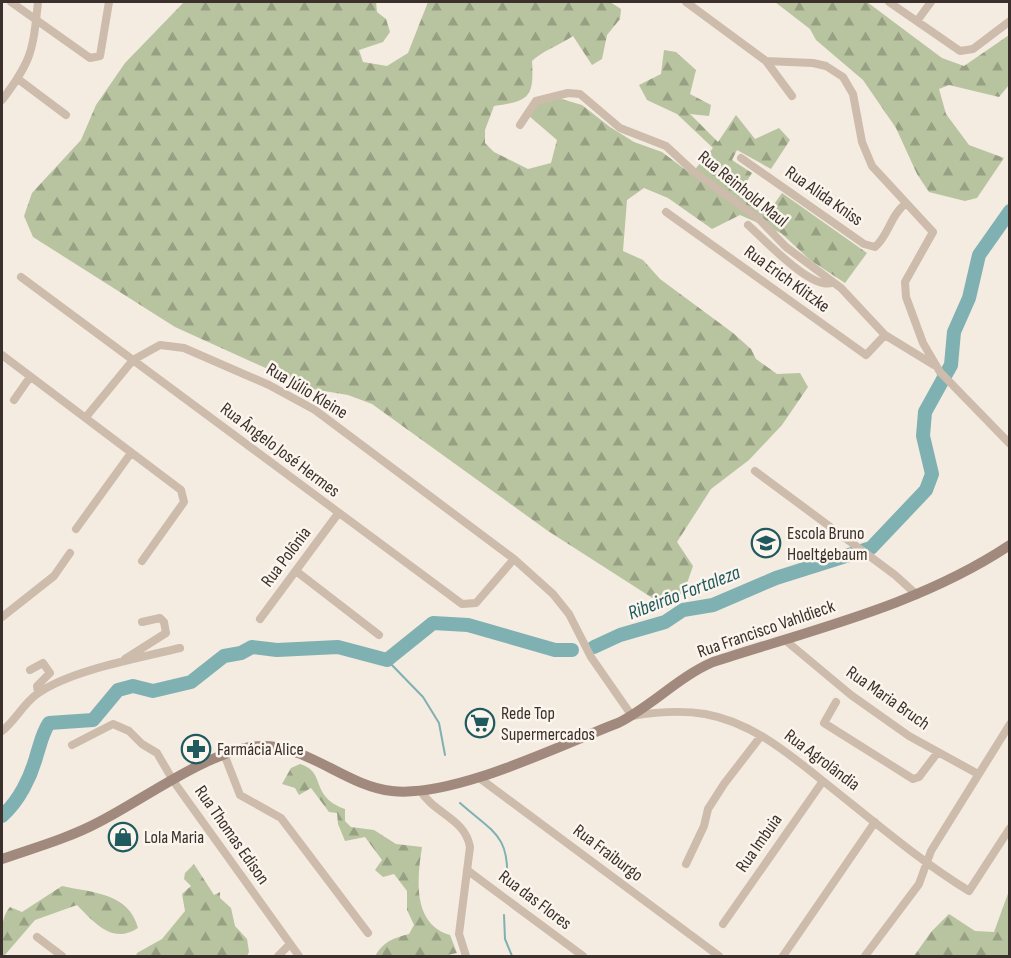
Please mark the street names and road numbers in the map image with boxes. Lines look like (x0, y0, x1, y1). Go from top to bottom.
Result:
street label: Rua Reinhold Maul (694, 146, 792, 232)
street label: Rua Alida Kniss (781, 162, 867, 230)
street label: Rua Erich Klitzke (740, 241, 834, 317)
street label: Rua Júlio Kleine (262, 358, 352, 424)
street label: Rua Ângelo José Hermes (216, 398, 344, 502)
street label: Rua Polônia (257, 523, 315, 591)
street label: Rua Francisco Vahldieck (694, 596, 838, 662)
street label: Rua Maria Bruch (842, 662, 934, 734)
street label: Rua Agrolândia (780, 725, 864, 795)
street label: Rua Thomas Edison (190, 782, 274, 888)
street label: Rua Imbuia (731, 810, 787, 876)
street label: Rua Fraiburgo (569, 820, 647, 886)
street label: Rua das Flores (494, 866, 576, 934)

